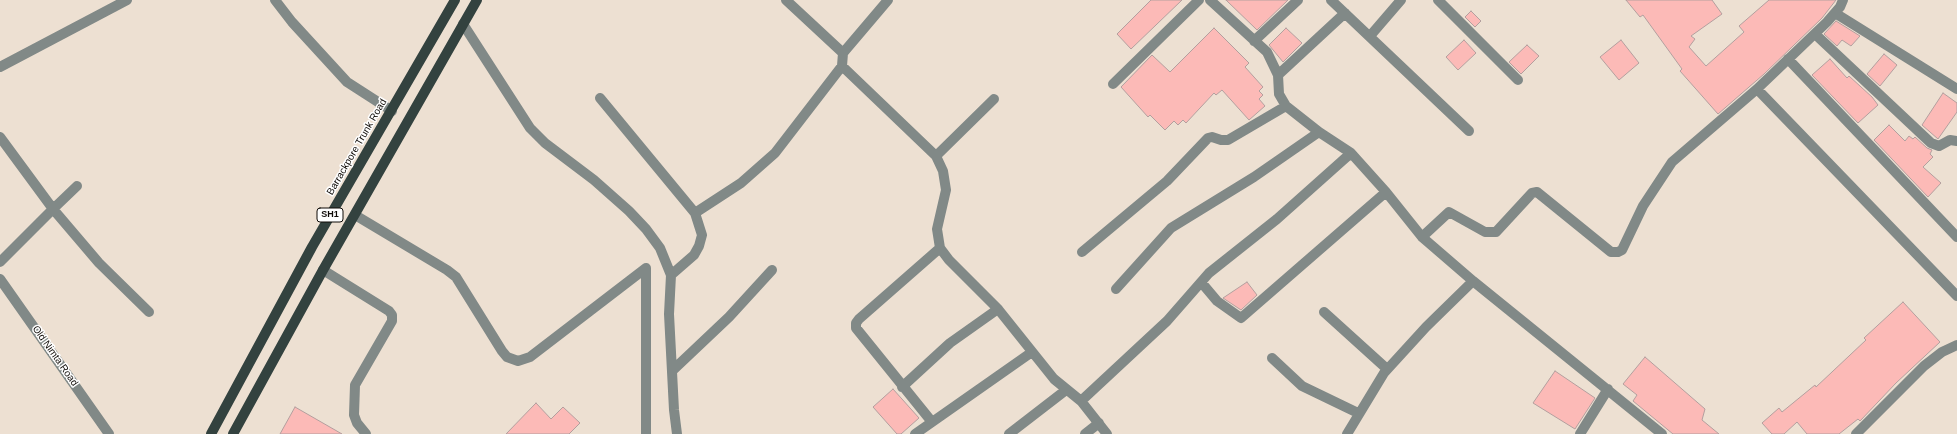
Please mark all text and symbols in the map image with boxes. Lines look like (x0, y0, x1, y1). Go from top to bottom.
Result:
street label: Barrackpore Trunk Road (325, 97, 389, 197)
road number: SH1 (317, 208, 343, 222)
street label: Old Nimta Road (30, 323, 80, 389)

